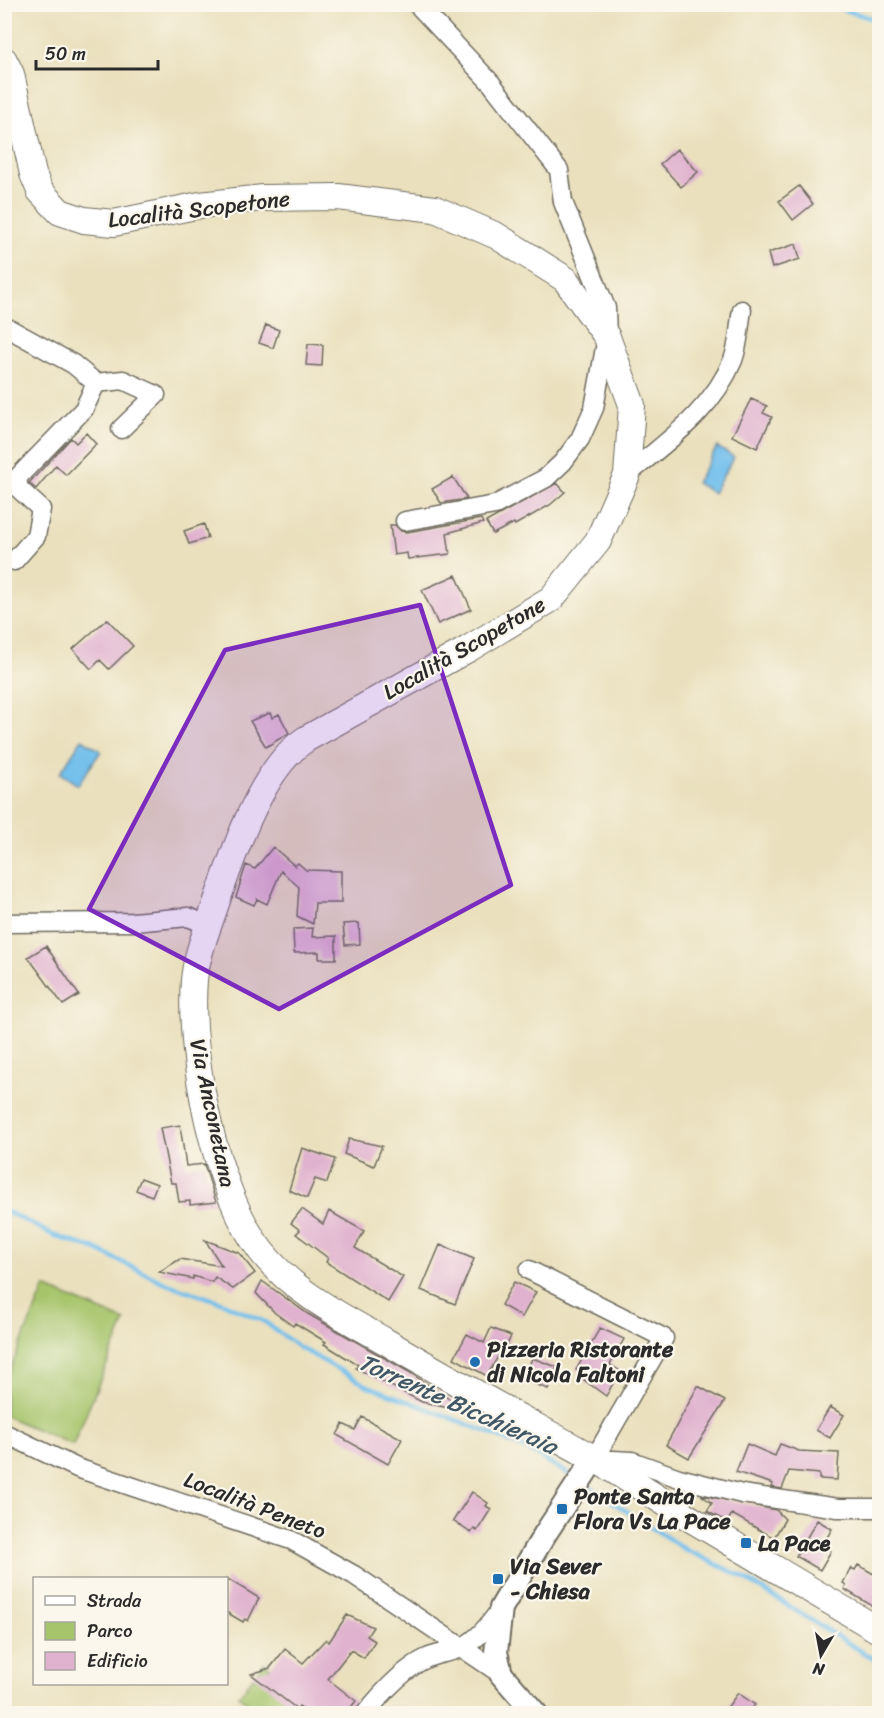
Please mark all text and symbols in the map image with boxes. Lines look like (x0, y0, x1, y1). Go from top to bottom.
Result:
scale bar (36, 33, 158, 71)
text: 50 m (45, 38, 86, 70)
street label: Località Scopetone (106, 178, 292, 240)
street label: Località Scopetone (375, 585, 553, 711)
street label: Via Anconetana (178, 1035, 248, 1191)
place label: Pizzeria Ristorante di Nicola Faltoni (487, 1330, 674, 1394)
water label: Torrente Bicchieraia (352, 1341, 566, 1467)
marker: Pizzeria Ristorante di Nicola Faltoni (468, 1355, 482, 1369)
street label: Località Peneto (178, 1460, 332, 1550)
place label: Ponte Santa Flora Vs La Pace (573, 1477, 731, 1541)
marker: Ponte Santa Flora Vs La Pace (555, 1502, 569, 1516)
place label: La Pace (758, 1524, 831, 1563)
marker: La Pace (739, 1536, 753, 1550)
place label: Via Sever - Chiesa (510, 1547, 603, 1611)
marker: Via Sever - Chiesa (491, 1572, 505, 1586)
legend (33, 1577, 228, 1685)
text: Strada (87, 1585, 142, 1617)
text: Parco (87, 1615, 132, 1647)
north arrow (791, 1625, 851, 1685)
text: Edificio (87, 1645, 148, 1677)
text: N (810, 1654, 827, 1685)

